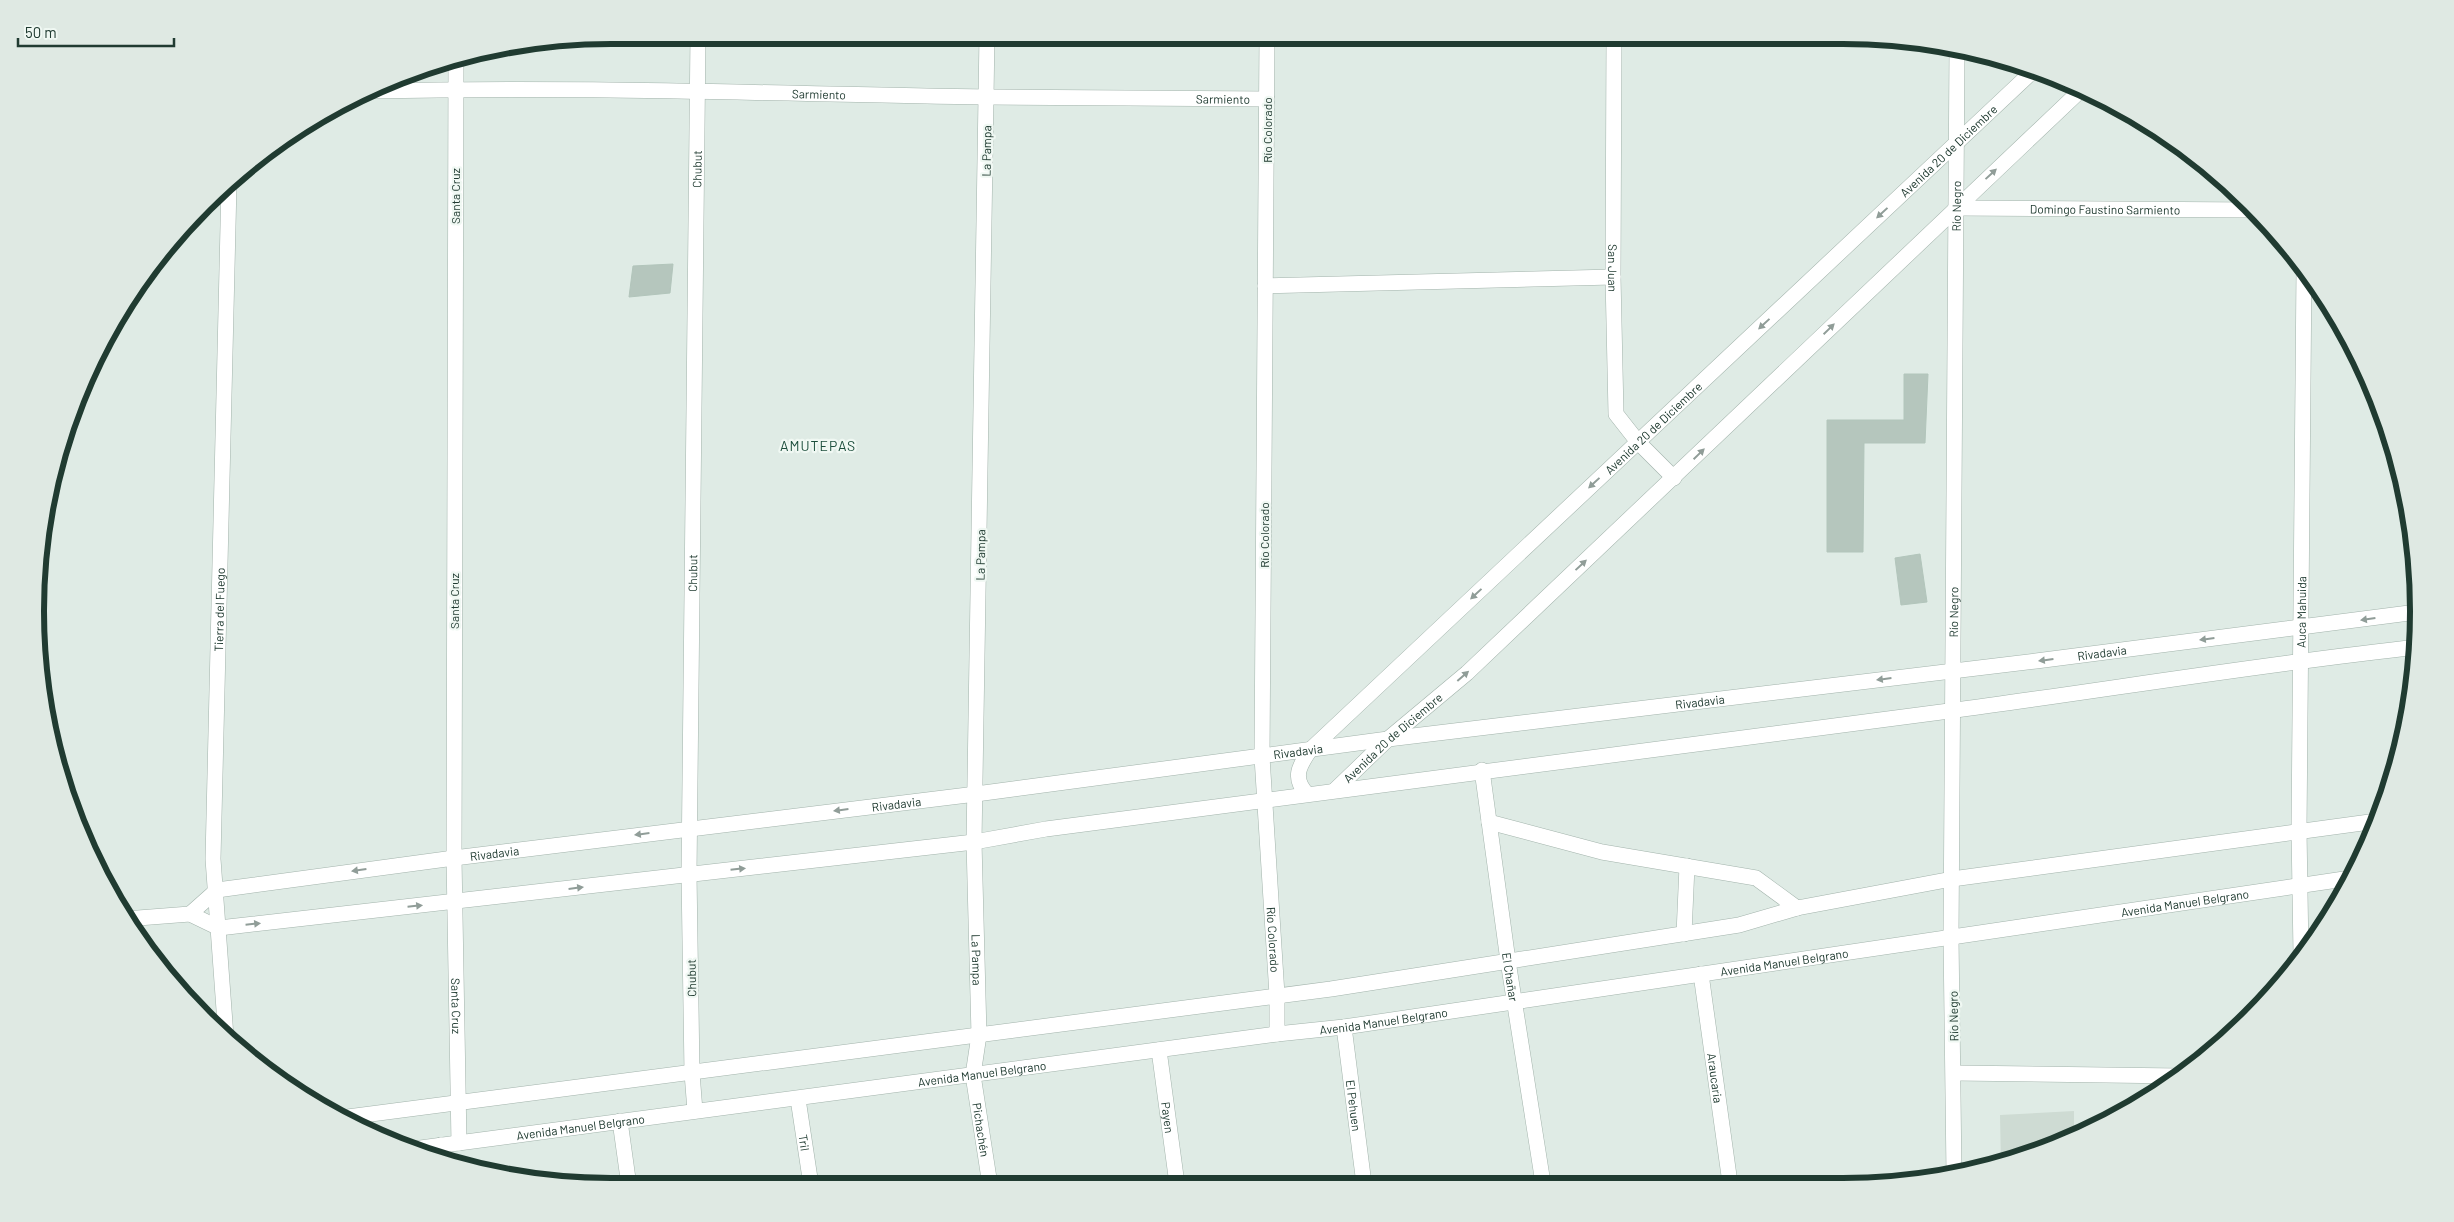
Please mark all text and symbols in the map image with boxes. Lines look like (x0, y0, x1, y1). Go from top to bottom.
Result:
scale bar (18, 15, 174, 47)
text: 50 m (25, 23, 57, 41)
street label: Sarmiento (792, 86, 846, 101)
street label: Sarmiento (1196, 91, 1250, 106)
street label: Río Colorado (1260, 97, 1274, 163)
street label: Avenida 20 de Diciembre (1897, 102, 2000, 199)
street label: La Pampa (979, 125, 993, 177)
street label: Chubut (689, 150, 704, 188)
street label: Santa Cruz (448, 168, 462, 224)
one-way arrow (1985, 168, 1997, 180)
street label: Río Negro (1949, 181, 1963, 231)
street label: Domingo Faustino Sarmiento (2030, 201, 2180, 217)
one-way arrow (1877, 207, 1889, 219)
street label: San Juan (1606, 244, 1620, 292)
one-way arrow (1758, 318, 1770, 330)
one-way arrow (1823, 323, 1835, 335)
street label: Avenida 20 de Diciembre (1602, 379, 1705, 477)
district label: AMUTEPAS (780, 437, 856, 454)
one-way arrow (1693, 448, 1705, 460)
one-way arrow (1589, 477, 1601, 489)
street label: Río Colorado (1257, 502, 1271, 568)
street label: La Pampa (973, 529, 987, 581)
street label: Chubut (685, 554, 699, 592)
one-way arrow (1575, 559, 1587, 571)
street label: Tierra del Fuego (211, 567, 227, 652)
street label: Santa Cruz (447, 573, 461, 629)
street label: Auca Mahuida (2294, 576, 2308, 648)
street label: Río Negro (1946, 587, 1960, 637)
one-way arrow (1470, 588, 1482, 600)
one-way arrow (2360, 615, 2376, 623)
one-way arrow (2199, 636, 2215, 644)
street label: Rivadavia (2076, 642, 2127, 663)
one-way arrow (2038, 656, 2054, 664)
one-way arrow (1456, 671, 1469, 682)
one-way arrow (1876, 675, 1892, 683)
street label: Avenida 20 de Diciembre (1340, 690, 1445, 785)
street label: Rivadavia (1674, 692, 1725, 711)
street label: Rivadavia (1272, 741, 1324, 761)
street label: Rivadavia (871, 794, 922, 814)
one-way arrow (832, 806, 848, 814)
one-way arrow (634, 831, 650, 839)
street label: Rivadavia (469, 843, 520, 863)
one-way arrow (730, 865, 746, 873)
one-way arrow (351, 867, 367, 875)
one-way arrow (569, 884, 585, 892)
street label: Avenida Manuel Belgrano (2120, 886, 2250, 919)
one-way arrow (407, 902, 423, 910)
street label: Río Colorado (1264, 906, 1283, 973)
one-way arrow (246, 920, 262, 928)
street label: La Pampa (969, 934, 985, 986)
street label: Avenida Manuel Belgrano (1719, 945, 1849, 978)
street label: El Chañar (1500, 952, 1521, 1003)
street label: Chubut (684, 959, 698, 997)
street label: Santa Cruz (449, 978, 464, 1034)
street label: Río Negro (1946, 991, 1960, 1041)
street label: Avenida Manuel Belgrano (1319, 1005, 1449, 1037)
street label: Araucaria (1705, 1052, 1726, 1104)
street label: Avenida Manuel Belgrano (917, 1058, 1047, 1089)
street label: El Pehuen (1344, 1079, 1364, 1132)
street label: Payen (1159, 1101, 1177, 1134)
street label: Pichachén (970, 1102, 993, 1158)
street label: Avenida Manuel Belgrano (516, 1111, 646, 1142)
street label: Tril (796, 1133, 813, 1152)

